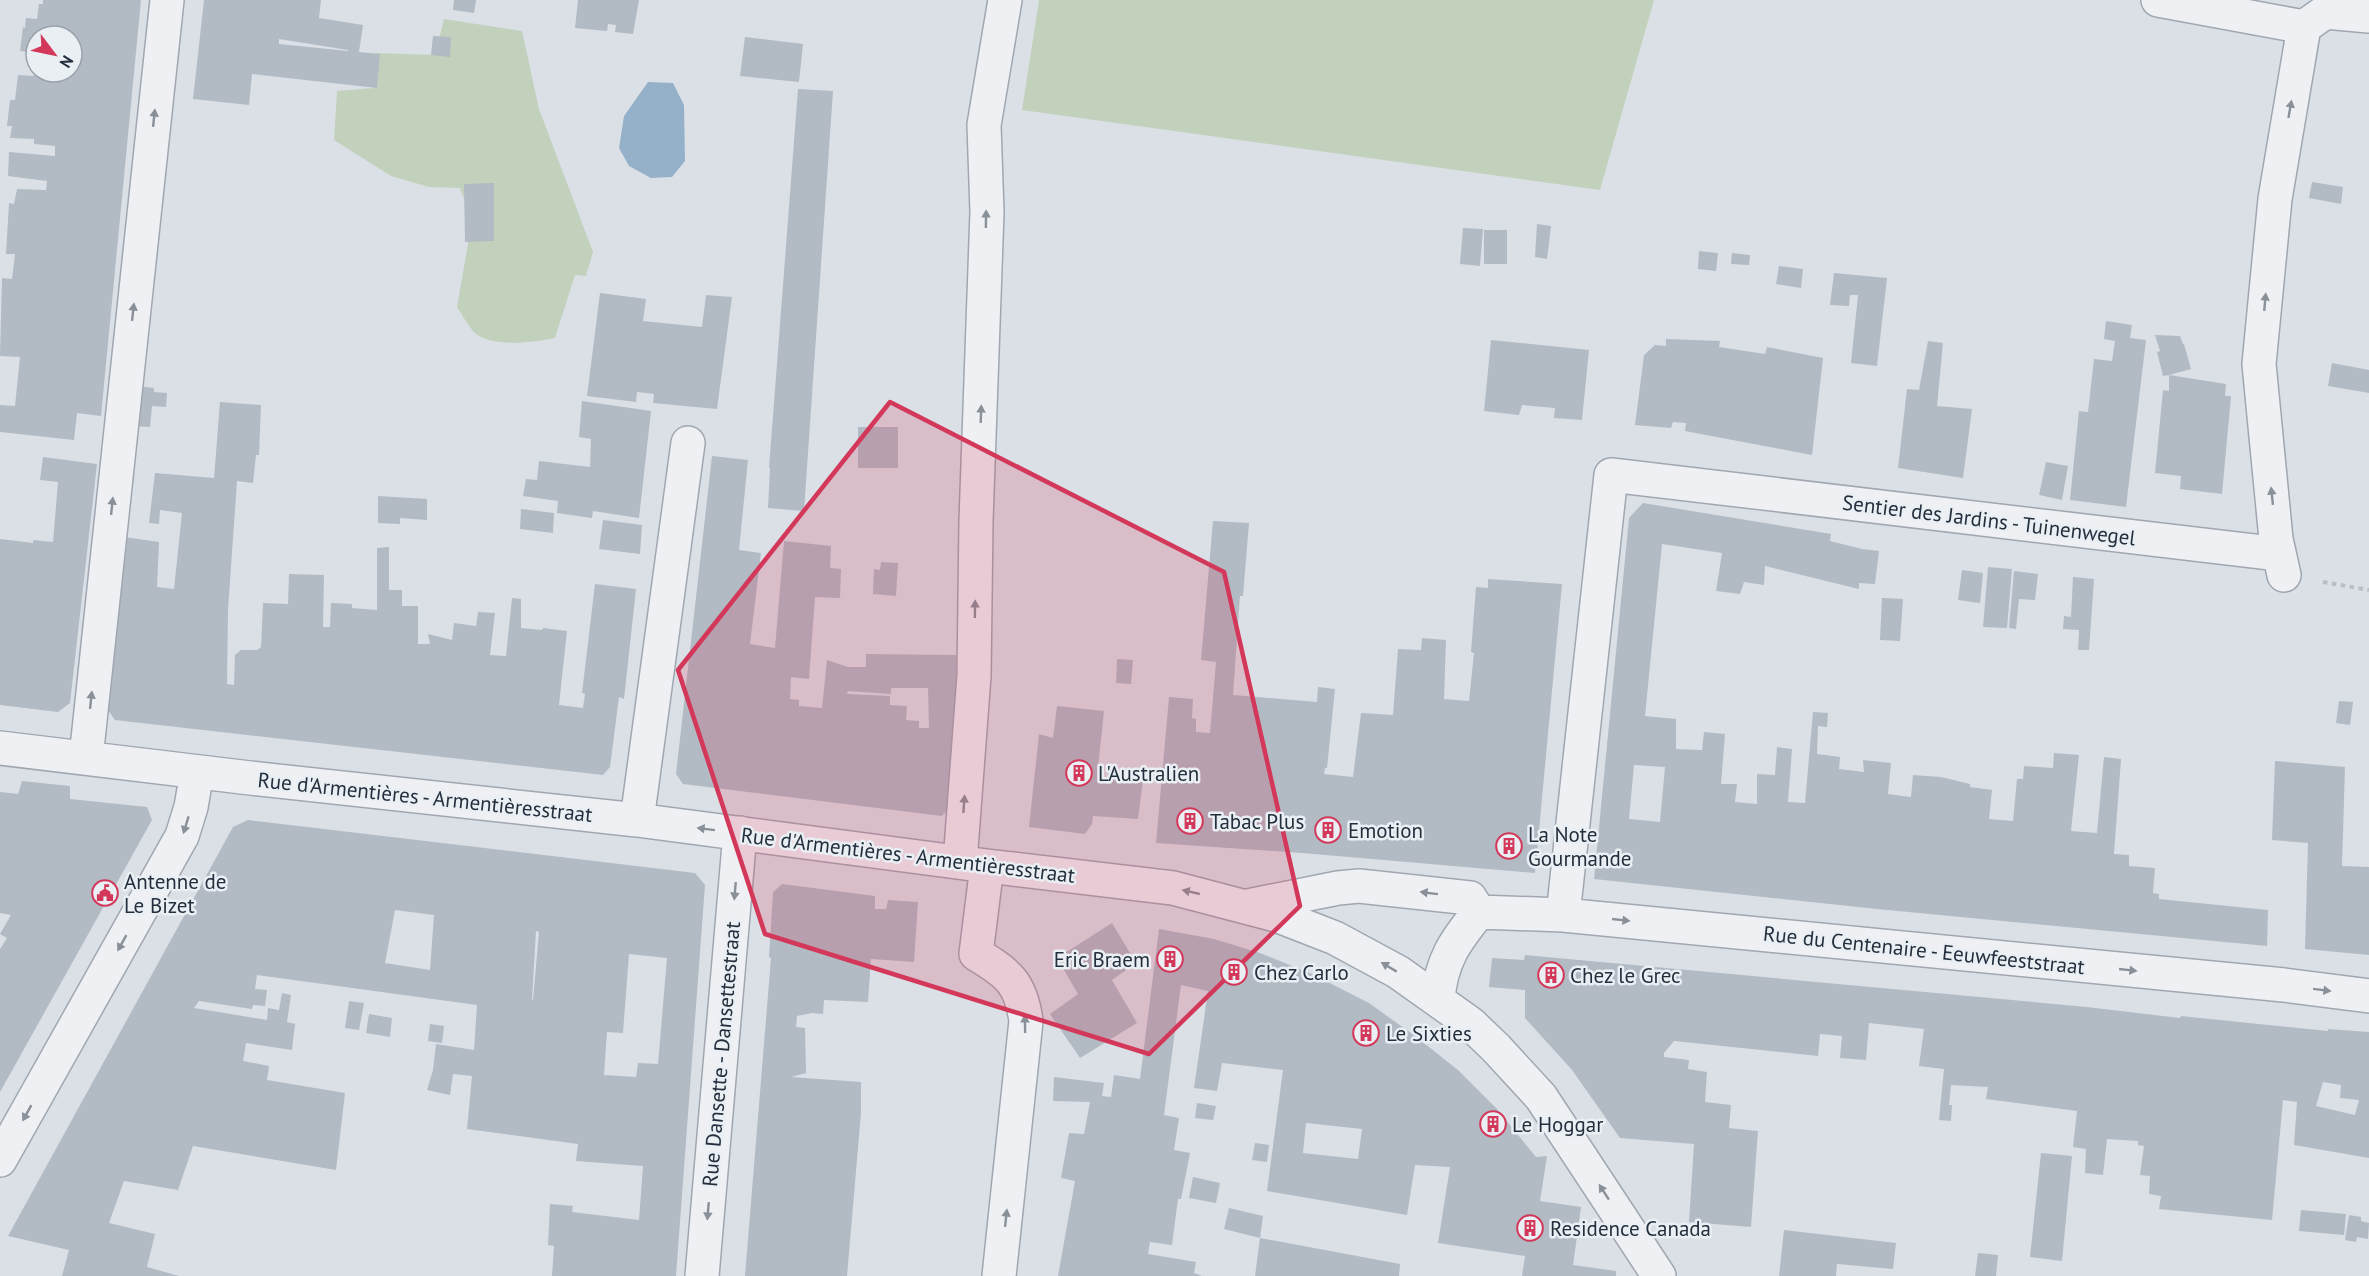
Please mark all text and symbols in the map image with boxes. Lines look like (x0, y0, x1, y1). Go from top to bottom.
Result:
north arrow (24, 24, 84, 84)
text: N (55, 52, 78, 72)
one-way arrow (2286, 99, 2295, 118)
one-way arrow (149, 109, 159, 128)
one-way arrow (981, 210, 991, 229)
one-way arrow (2260, 293, 2270, 312)
one-way arrow (128, 303, 138, 322)
one-way arrow (976, 405, 985, 424)
one-way arrow (2267, 487, 2277, 506)
street label: Sentier des Jardins - Tuinenwegel (1841, 489, 2137, 551)
one-way arrow (107, 497, 117, 516)
one-way arrow (970, 600, 979, 619)
one-way arrow (86, 690, 96, 709)
building icon: L'Australien (1064, 758, 1094, 788)
place label: L'Australien (1098, 760, 1199, 787)
street label: Rue d'Armentières - Armentièresstraat (256, 766, 594, 828)
one-way arrow (960, 794, 969, 813)
building icon: Tabac Plus (1175, 806, 1205, 836)
place label: Tabac Plus (1210, 808, 1304, 835)
building icon: Emotion (1313, 815, 1343, 845)
one-way arrow (181, 816, 190, 834)
place label: Emotion (1348, 817, 1423, 844)
street label: Rue d'Armentières - Armentièresstraat (739, 821, 1077, 889)
place label: La Note Gourmande (1528, 821, 1632, 872)
one-way arrow (696, 824, 715, 833)
building icon: La Note Gourmande (1494, 831, 1524, 861)
place label: Antenne de Le Bizet (124, 868, 227, 919)
public building icon: Antenne de Le Bizet (90, 878, 120, 908)
one-way arrow (730, 882, 740, 901)
one-way arrow (1181, 887, 1200, 896)
one-way arrow (1419, 888, 1438, 897)
one-way arrow (1611, 915, 1630, 925)
street label: Rue Dansette - Dansettestraat (696, 920, 746, 1188)
street label: Rue du Centenaire - Eeuwfeeststraat (1762, 920, 2086, 980)
one-way arrow (117, 934, 127, 951)
building icon: Eric Braem (1155, 944, 1185, 974)
place label: Eric Braem (1054, 946, 1150, 973)
building icon: Chez Carlo (1219, 957, 1249, 987)
place label: Chez Carlo (1254, 959, 1349, 986)
building icon: Chez le Grec (1536, 960, 1566, 990)
one-way arrow (1381, 962, 1397, 973)
place label: Chez le Grec (1570, 962, 1681, 989)
one-way arrow (2119, 965, 2138, 975)
one-way arrow (2313, 985, 2332, 995)
one-way arrow (1020, 1014, 1030, 1033)
building icon: Le Sixties (1351, 1018, 1381, 1048)
place label: Le Sixties (1386, 1020, 1472, 1047)
one-way arrow (22, 1104, 32, 1121)
building icon: Le Hoggar (1478, 1109, 1508, 1139)
place label: Le Hoggar (1512, 1111, 1603, 1138)
one-way arrow (1599, 1183, 1610, 1200)
one-way arrow (703, 1201, 712, 1220)
one-way arrow (1001, 1208, 1011, 1227)
building icon: Residence Canada (1515, 1213, 1545, 1243)
place label: Residence Canada (1550, 1215, 1711, 1242)

